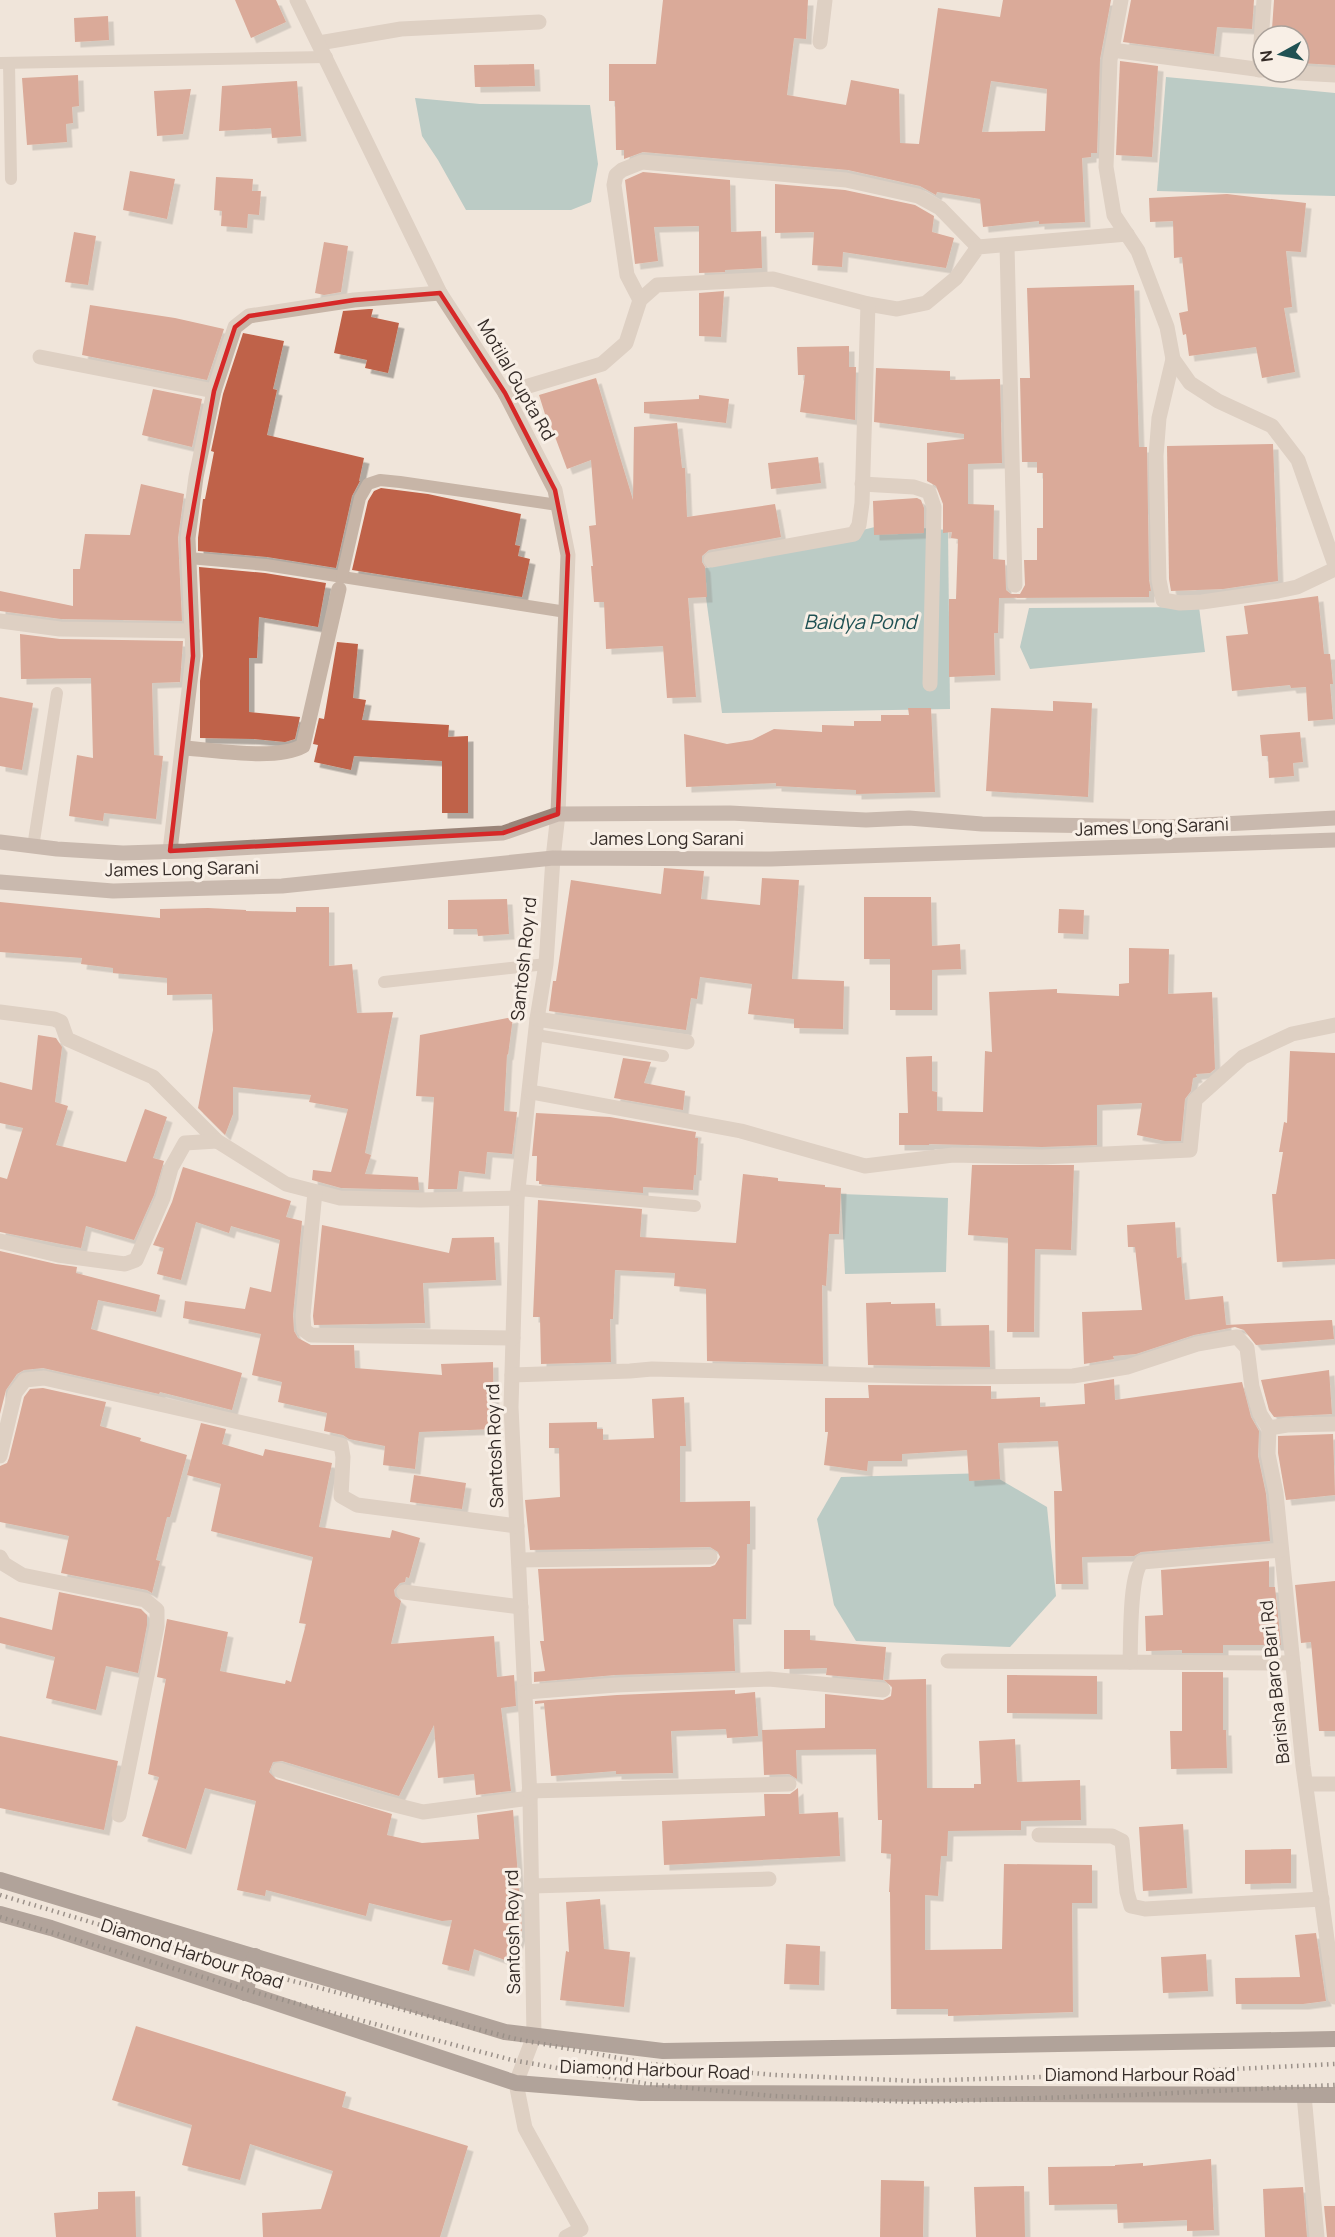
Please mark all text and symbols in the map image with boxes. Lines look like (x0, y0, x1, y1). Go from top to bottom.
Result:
north arrow (1251, 24, 1311, 84)
text: N (1254, 49, 1278, 63)
street label: Motilal Gupta Rd (472, 315, 561, 444)
water label: Baidya Pond (804, 608, 919, 635)
street label: James Long Sarani (1075, 811, 1229, 841)
street label: James Long Sarani (590, 826, 744, 850)
street label: James Long Sarani (105, 855, 259, 881)
street label: Santosh Roy rd (505, 896, 541, 1022)
street label: Santosh Roy rd (480, 1383, 508, 1509)
street label: Barisha Baro Bari Rd (1253, 1599, 1295, 1765)
street label: Santosh Roy rd (499, 1869, 525, 1995)
street label: Diamond Harbour Road (98, 1912, 287, 1994)
street label: Diamond Harbour Road (559, 2054, 751, 2084)
street label: Diamond Harbour Road (1045, 2062, 1235, 2086)

